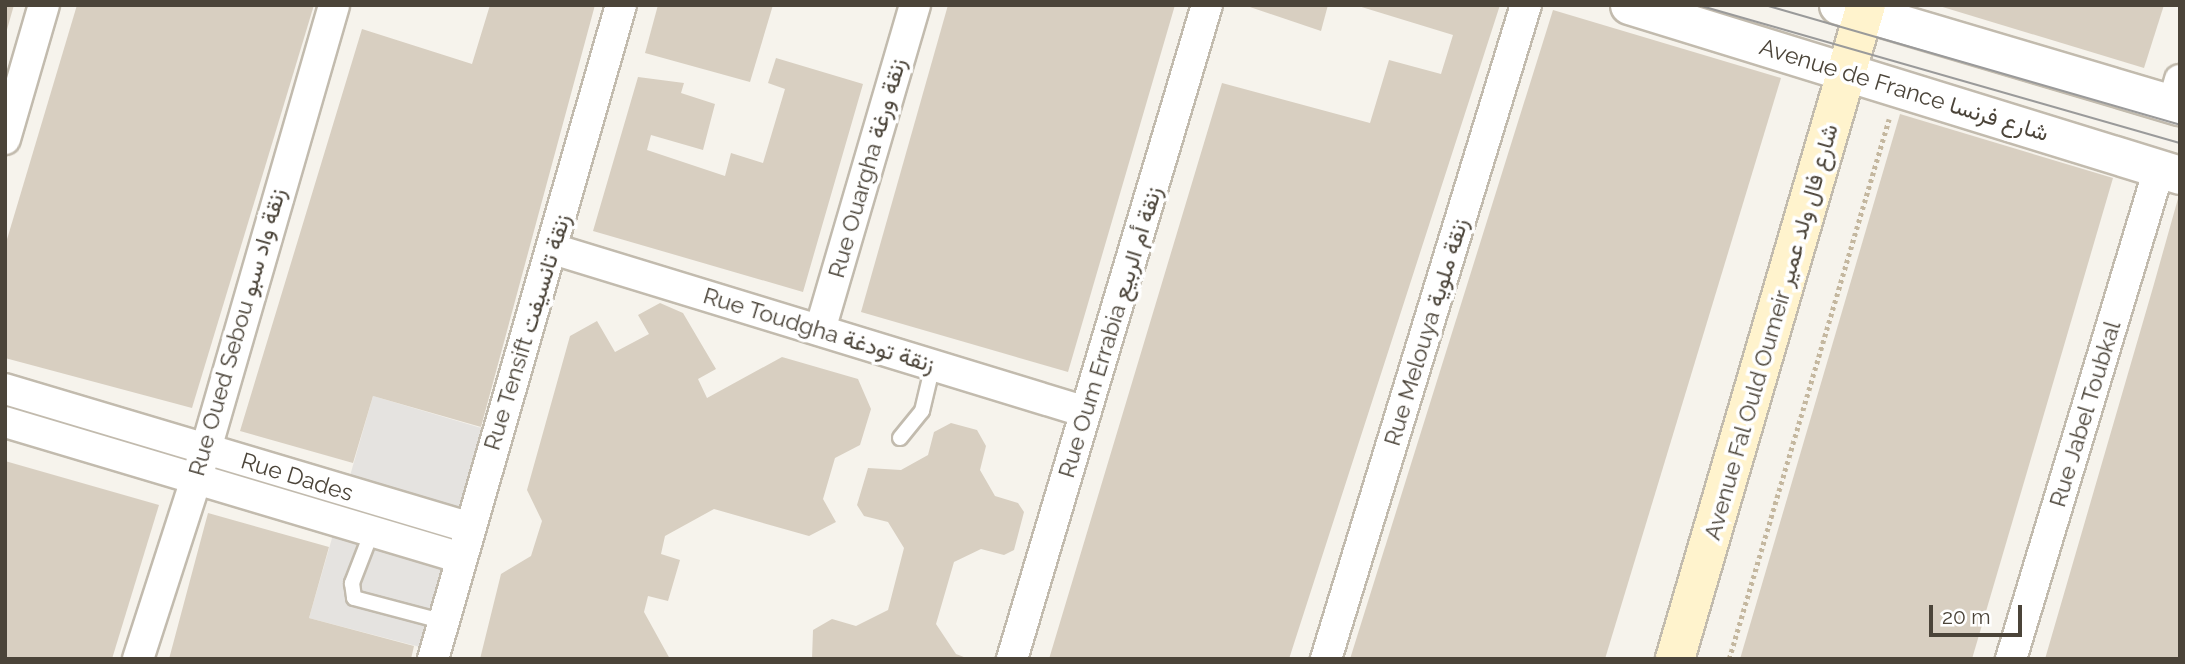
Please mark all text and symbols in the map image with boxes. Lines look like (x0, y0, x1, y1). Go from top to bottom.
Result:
street label: Avenue de France شارع فرنسا (1756, 33, 2052, 147)
street label: Rue Ouargha زنقة ورغة (822, 55, 912, 281)
street label: Avenue Fal Ould Oumeir شارع فال ولد عمير (1698, 120, 1844, 544)
street label: Rue Oum Errabia زنقة أم الربيع (1052, 183, 1168, 481)
street label: Rue Oued Sebou زنقة واد سبو (183, 185, 291, 479)
street label: Rue Tensift زنقة تانسيفت (478, 210, 576, 454)
street label: Rue Melouya زنقة ملوية (1378, 215, 1474, 449)
street label: Rue Toudgha زنقة تودغة (700, 282, 938, 378)
street label: Rue Jabel Toubkal (2043, 317, 2127, 511)
street label: Rue Dades (238, 447, 356, 507)
scale bar (1933, 590, 2026, 634)
text: 20 m (1942, 604, 1990, 629)

